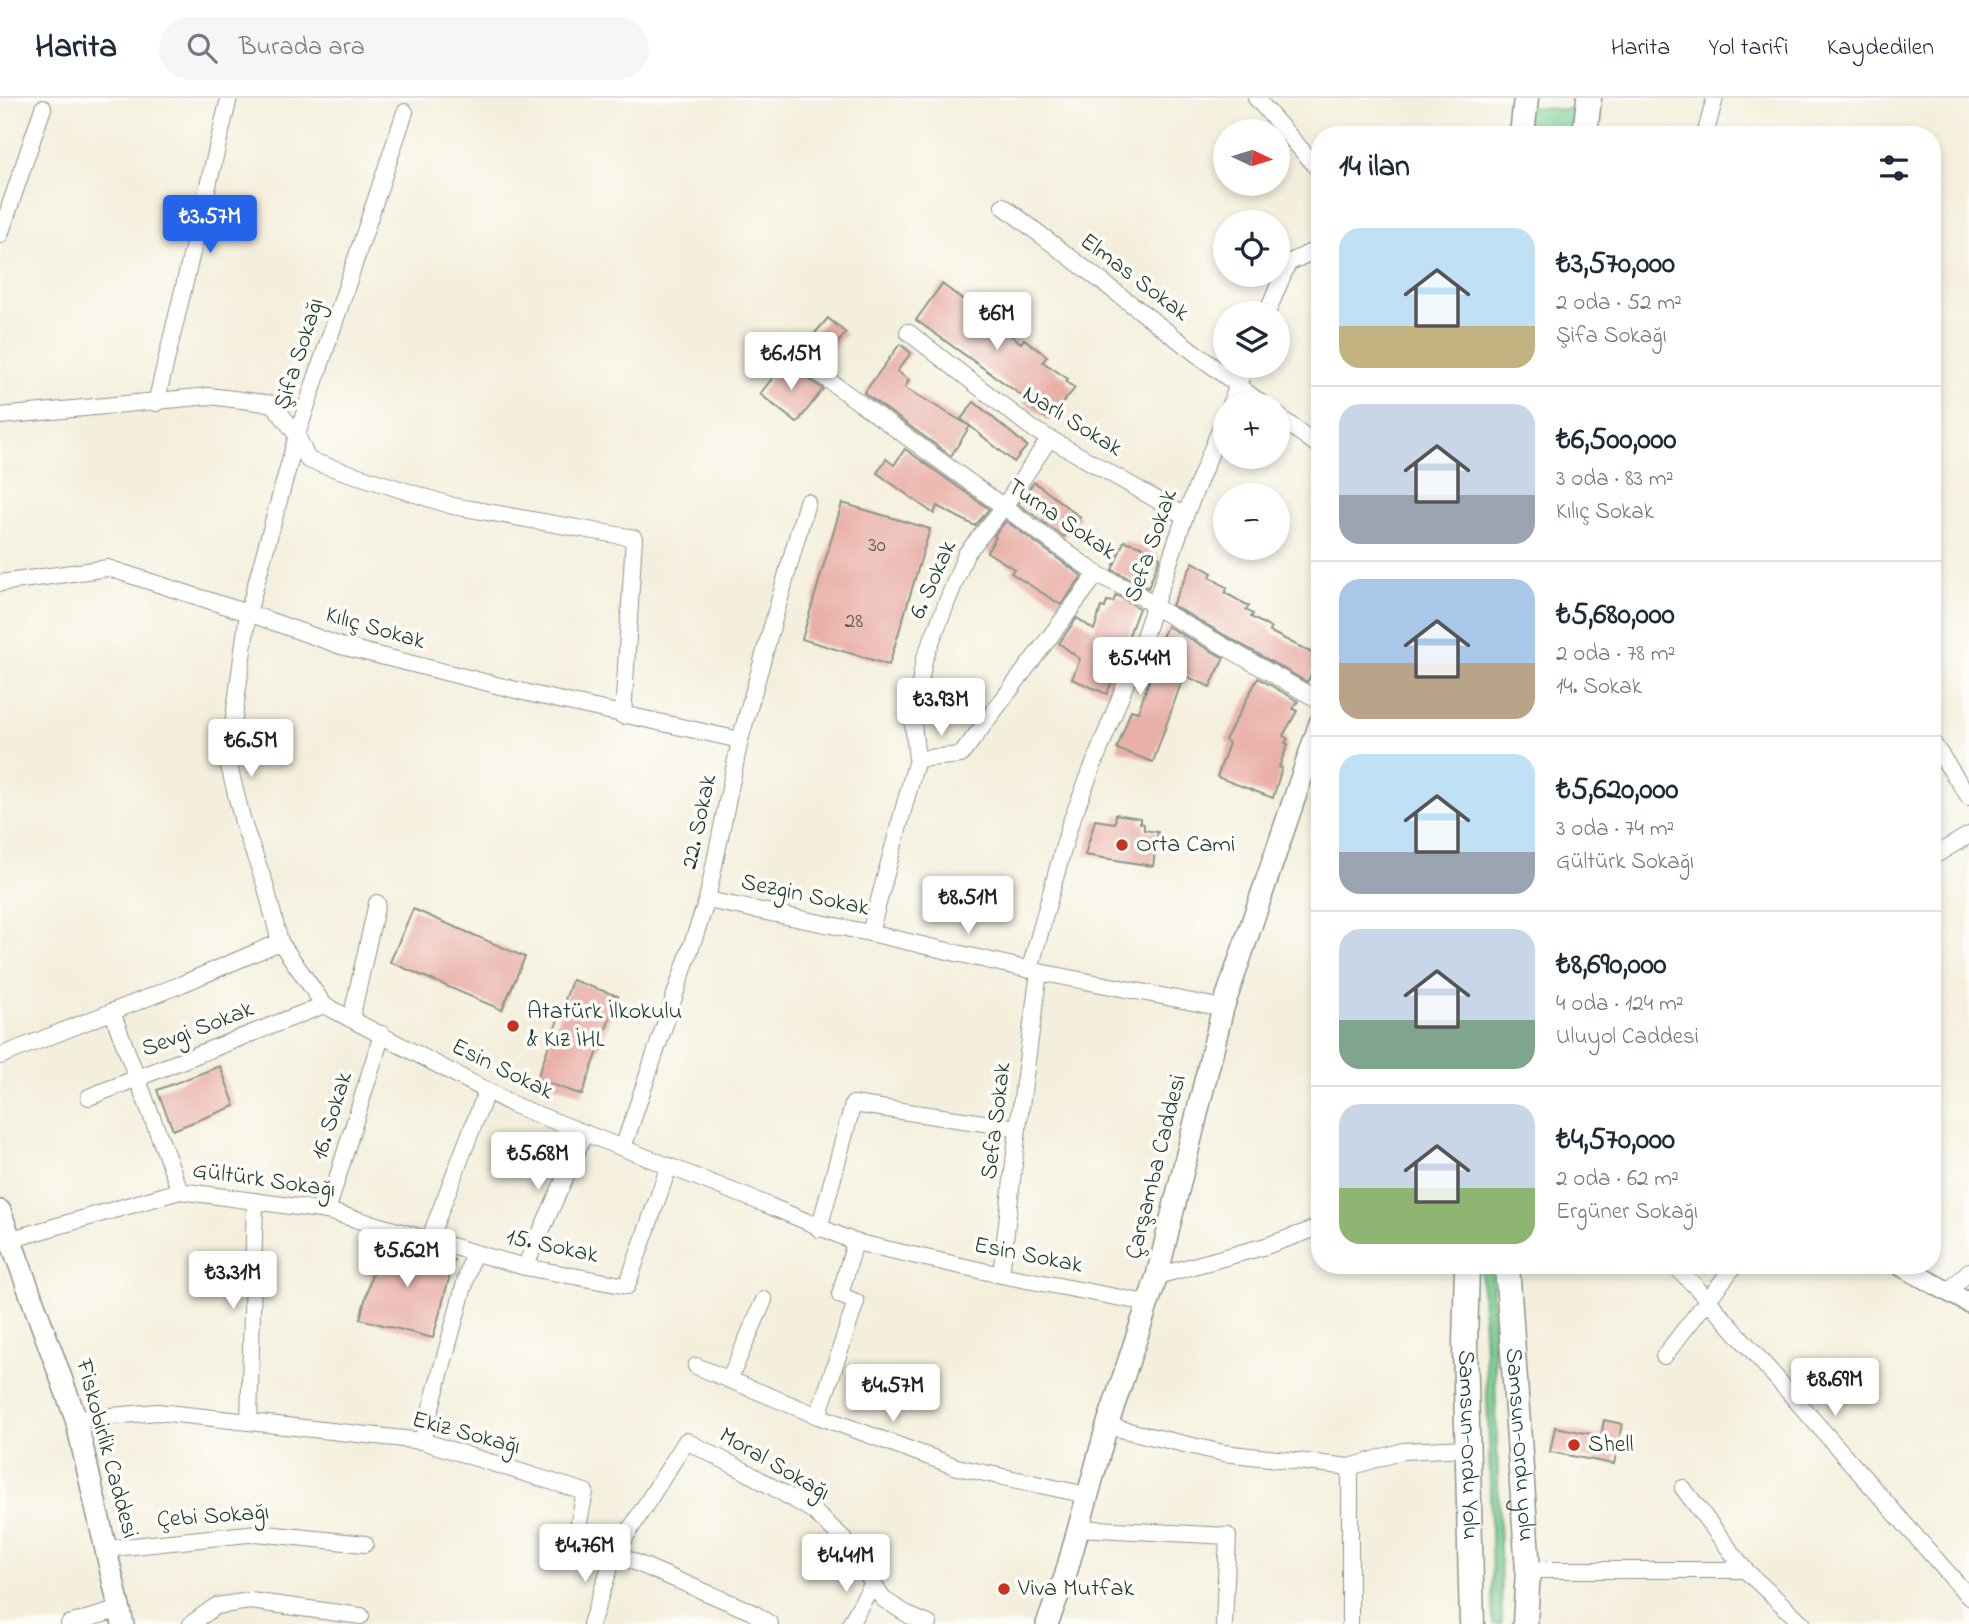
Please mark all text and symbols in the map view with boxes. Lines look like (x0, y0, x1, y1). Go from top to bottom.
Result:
search box (159, 17, 649, 80)
text: Harita (35, 24, 117, 72)
icon: search (183, 29, 221, 67)
text: Burada ara (239, 29, 365, 67)
text: Harita (1611, 31, 1670, 66)
text: Yol tarifi (1708, 31, 1789, 66)
text: Kaydedilen (1827, 31, 1934, 66)
north arrow (1213, 119, 1290, 196)
map controls (1213, 119, 1290, 560)
text: 14 ilan (1339, 146, 1410, 190)
icon: filters (1875, 149, 1913, 187)
pin: ₺3.57M (153, 195, 267, 255)
text: ₺3.57M (179, 201, 241, 234)
button: locate (1213, 210, 1290, 287)
street label: Elmas Sokak (1072, 225, 1197, 331)
text: ₺3,570,000 (1556, 243, 1675, 287)
icon: home (1395, 256, 1479, 340)
text: 2 oda · 52 m² (1556, 287, 1682, 320)
pin: ₺6M (963, 292, 1031, 352)
street label: Şifa Sokağı (265, 294, 335, 414)
text: ₺6M (979, 298, 1015, 331)
button: layers (1213, 301, 1290, 378)
text: Şifa Sokağı (1556, 320, 1667, 353)
pin: ₺6.15M (734, 332, 848, 392)
text: ₺6.15M (761, 338, 821, 371)
street label: Narlı Sokak (1015, 377, 1129, 467)
button: + (1213, 392, 1290, 469)
text: ₺6,500,000 (1556, 419, 1676, 463)
icon: home (1395, 432, 1479, 516)
text: 3 oda · 83 m² (1556, 463, 1674, 496)
street label: Turna Sokak (999, 470, 1123, 570)
button: − (1213, 483, 1290, 560)
street label: Sefa Sokak (1116, 484, 1188, 607)
text: Kılıç Sokak (1556, 496, 1654, 529)
house number: 30 (868, 531, 886, 561)
street label: 6. Sokak (901, 535, 967, 625)
text: ₺5,680,000 (1556, 594, 1675, 638)
street label: Kılıç Sokak (321, 598, 429, 660)
house number: 28 (845, 607, 863, 637)
icon: home (1395, 607, 1479, 691)
pin: ₺5.44M (1083, 638, 1197, 697)
text: 2 oda · 78 m² (1556, 638, 1675, 671)
text: ₺5.44M (1109, 643, 1171, 676)
text: 14. Sokak (1556, 671, 1642, 704)
pin: ₺3.93M (884, 678, 998, 738)
text: ₺3.93M (913, 684, 969, 717)
pin: ₺6.5M (202, 720, 300, 779)
text: ₺6.5M (224, 725, 278, 758)
text: ₺5,620,000 (1556, 769, 1678, 813)
street label: 22. Sokak (673, 771, 727, 873)
icon: home (1395, 782, 1479, 866)
text: 3 oda · 74 m² (1556, 813, 1674, 846)
place label: Orta Cami (1136, 828, 1235, 863)
marker: Orta Cami (1114, 837, 1130, 853)
text: Gültürk Sokağı (1556, 846, 1694, 879)
street label: Sezgin Sokak (738, 865, 873, 927)
pin: ₺8.51M (911, 876, 1025, 936)
text: ₺8.51M (938, 882, 998, 915)
text: ₺8,690,000 (1556, 944, 1667, 988)
icon: home (1395, 957, 1479, 1041)
text: 4 oda · 124 m² (1556, 988, 1684, 1021)
street label: Sevgi Sokak (137, 992, 260, 1067)
place label: Atatürk İlkokulu & Kız İHL (527, 995, 682, 1058)
marker: Atatürk İlkokulu & Kız İHL (505, 1018, 521, 1034)
text: Uluyol Caddesi (1556, 1021, 1699, 1054)
street label: Esin Sokak (445, 1030, 560, 1110)
street label: Sefa Sokak (972, 1060, 1022, 1181)
street label: 16. Sokak (303, 1067, 363, 1164)
street label: Çarşamba Caddesi (1117, 1071, 1197, 1263)
text: ₺4,570,000 (1556, 1119, 1675, 1163)
pin: ₺5.68M (481, 1132, 595, 1192)
icon: home (1395, 1132, 1479, 1216)
text: ₺5.68M (507, 1138, 569, 1171)
street label: Gültürk Sokağı (190, 1154, 338, 1208)
text: 2 oda · 62 m² (1556, 1163, 1679, 1196)
text: Ergüner Sokağı (1556, 1196, 1698, 1229)
street label: 15. Sokak (503, 1220, 602, 1274)
street label: Esin Sokak (971, 1228, 1086, 1284)
pin: ₺5.62M (350, 1230, 464, 1289)
text: ₺5.62M (375, 1235, 439, 1268)
pin: ₺3.31M (176, 1252, 290, 1311)
text: ₺3.31M (205, 1257, 261, 1290)
street label: Samsun-Ordu yolu (1495, 1347, 1543, 1542)
street label: Samsun-Ordu Yolu (1448, 1350, 1487, 1540)
street label: Fiskobirlik Caddesi (65, 1355, 147, 1542)
pin: ₺8.69M (1778, 1358, 1892, 1418)
pin: ₺4.57M (836, 1364, 950, 1424)
text: ₺8.69M (1807, 1364, 1863, 1397)
text: ₺4.57M (862, 1370, 924, 1403)
street label: Ekiz Sokağı (408, 1403, 524, 1465)
street label: Moral Sokağı (712, 1419, 836, 1511)
place label: Shell (1588, 1428, 1634, 1463)
marker: Shell (1566, 1437, 1582, 1453)
street label: Çebi Sokağı (156, 1496, 270, 1538)
pin: ₺4.76M (528, 1524, 642, 1584)
text: ₺4.76M (555, 1530, 615, 1563)
pin: ₺4.41M (789, 1534, 903, 1594)
text: ₺4.41M (818, 1540, 874, 1573)
place label: Viva Mutfak (1017, 1572, 1134, 1607)
marker: Viva Mutfak (996, 1581, 1012, 1597)

